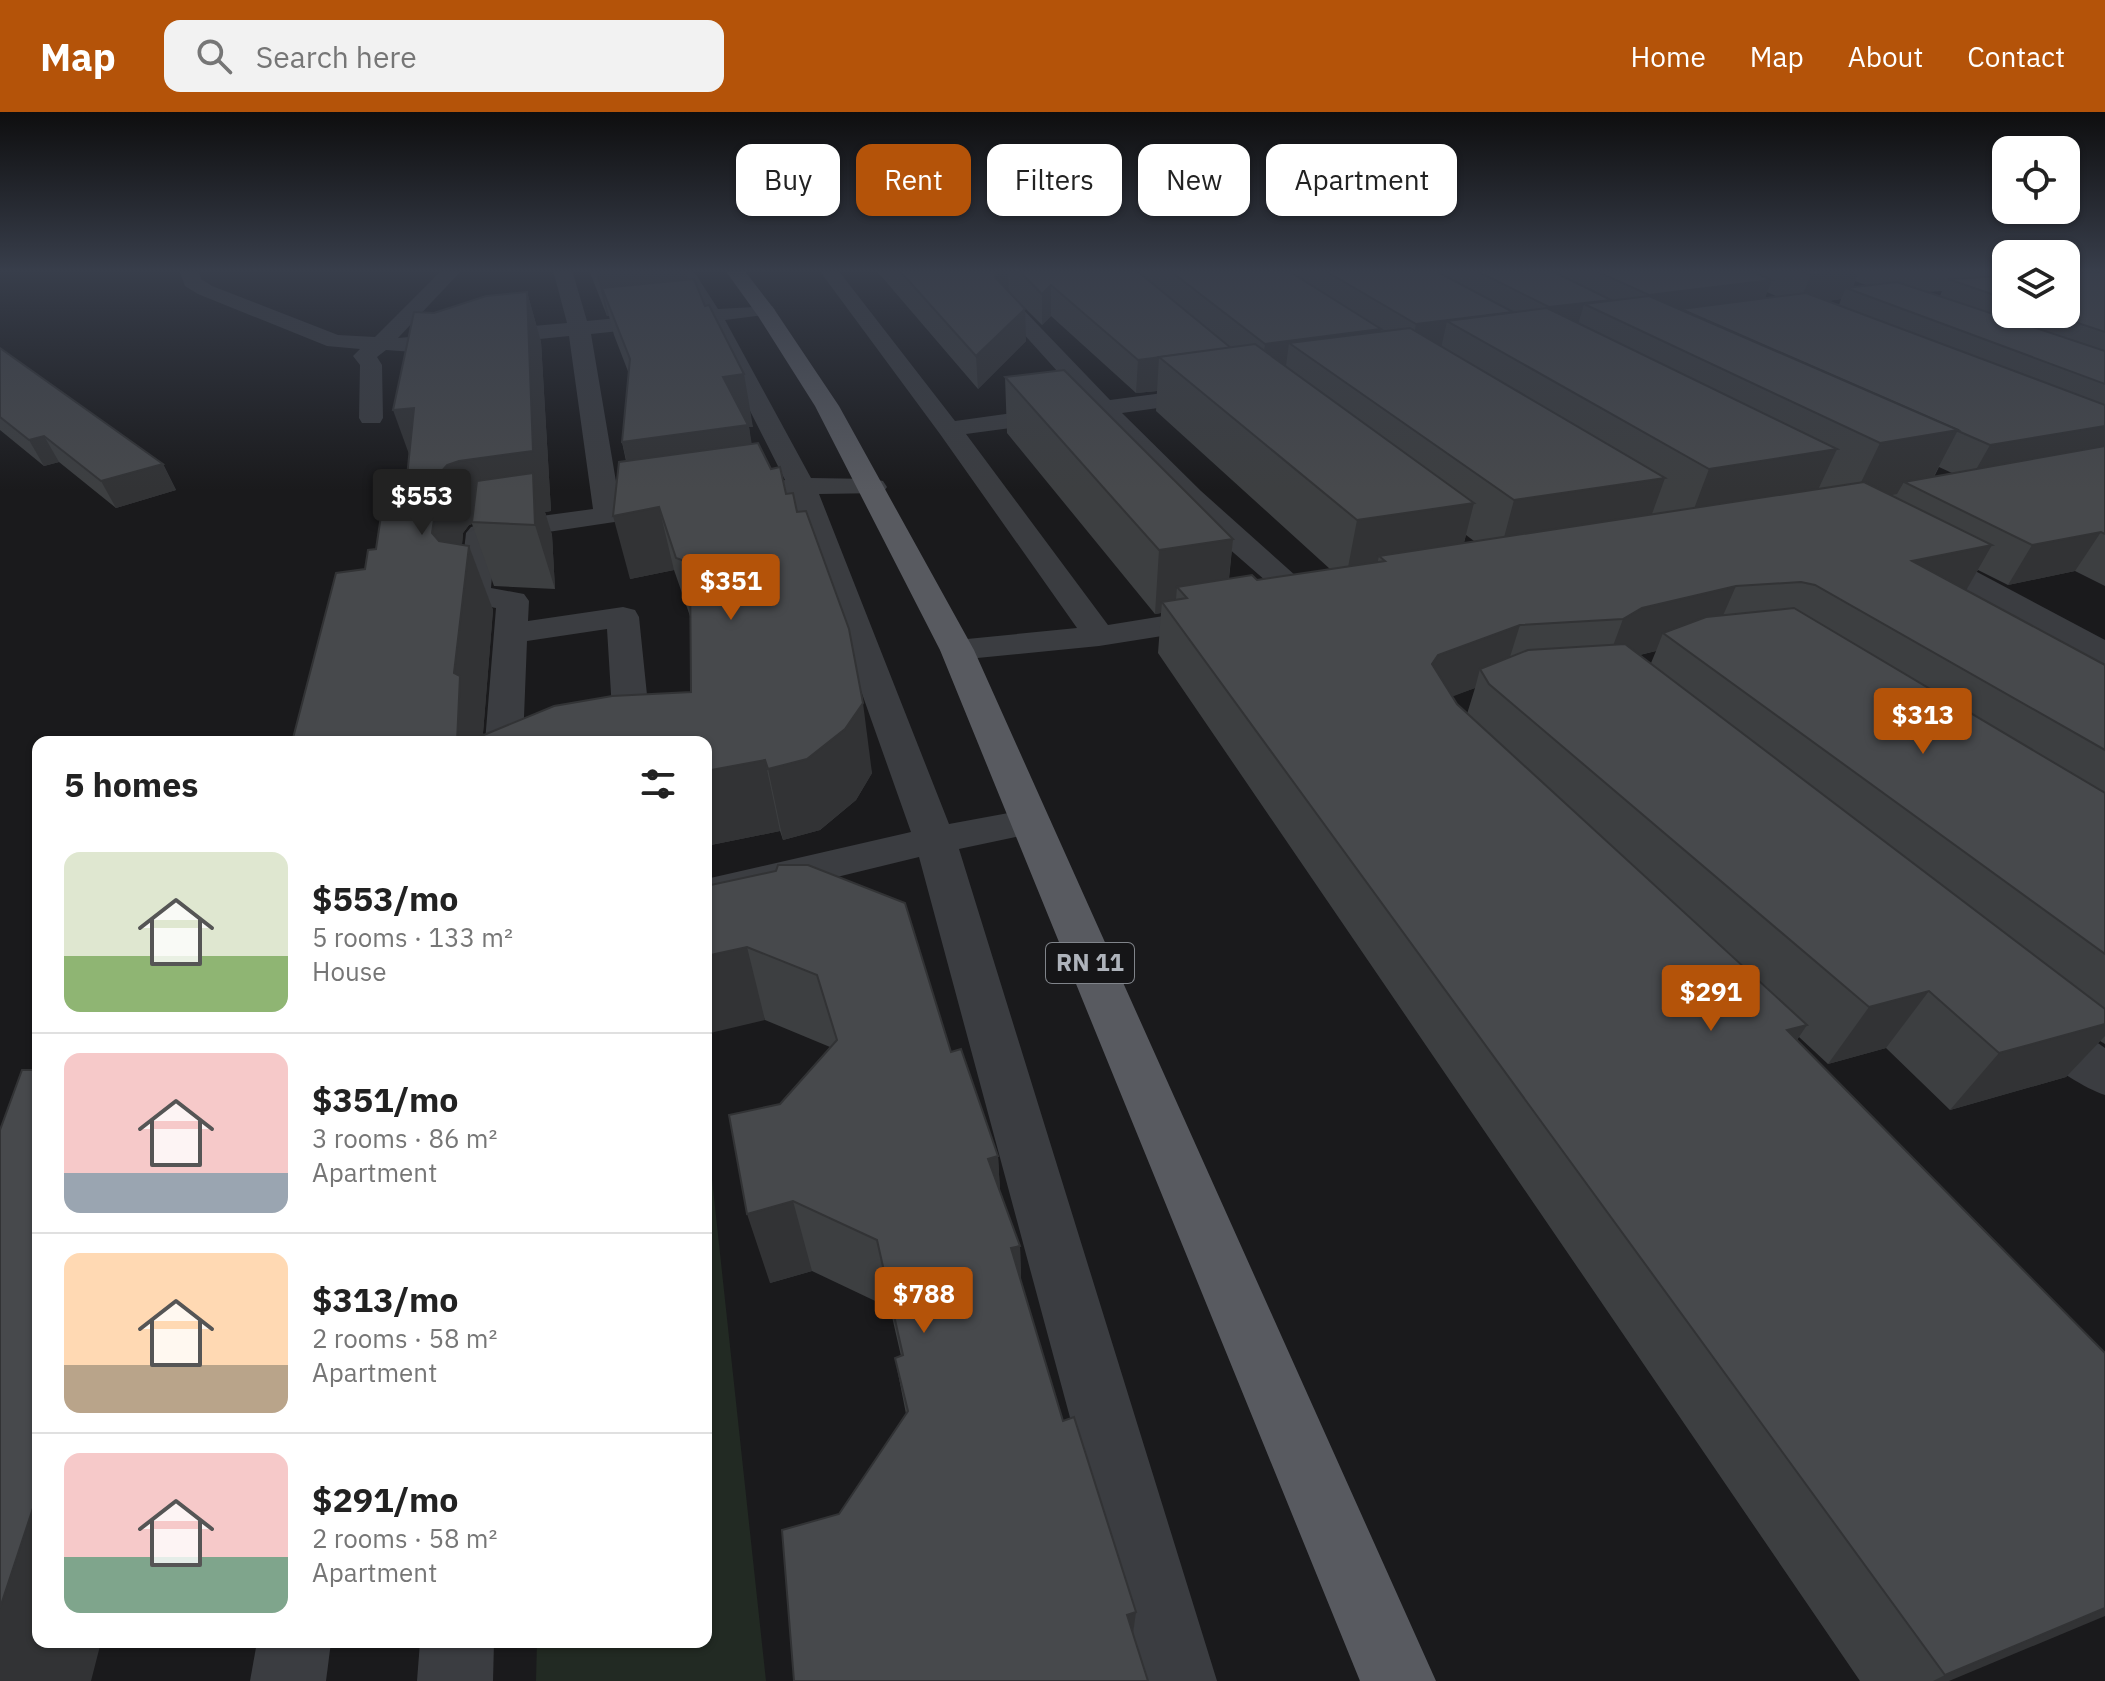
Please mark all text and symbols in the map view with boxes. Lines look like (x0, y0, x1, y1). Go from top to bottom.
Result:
search box (164, 20, 724, 92)
text: Map (40, 32, 116, 81)
icon: search (192, 34, 236, 78)
text: Search here (256, 37, 417, 76)
text: Home (1630, 38, 1706, 75)
text: Map (1750, 38, 1804, 75)
text: About (1848, 38, 1923, 75)
text: Contact (1967, 38, 2065, 75)
map controls (1992, 136, 2080, 328)
button: locate (1992, 136, 2080, 224)
chip: Buy (736, 144, 840, 216)
chip: Rent (856, 144, 971, 216)
chip: Filters (987, 144, 1122, 216)
chip: New (1138, 144, 1250, 216)
chip: Apartment (1266, 144, 1457, 216)
button: layers (1992, 240, 2080, 328)
pin: $553 (375, 469, 469, 537)
text: $553 (391, 478, 453, 512)
pin: $351 (684, 554, 778, 622)
text: $351 (700, 563, 762, 597)
pin: $313 (1876, 688, 1970, 756)
text: $313 (1892, 697, 1954, 731)
text: 5 homes (64, 762, 199, 806)
icon: filters (636, 762, 680, 806)
text: $553/mo (312, 876, 459, 920)
icon: home (128, 884, 224, 980)
text: 5 rooms · 133 m² (312, 920, 513, 954)
road number: RN 11 (1046, 943, 1134, 983)
text: House (312, 954, 387, 988)
pin: $291 (1664, 965, 1758, 1033)
text: $291 (1680, 974, 1742, 1008)
text: $351/mo (312, 1077, 459, 1121)
icon: home (128, 1085, 224, 1181)
text: 3 rooms · 86 m² (312, 1121, 497, 1155)
text: Apartment (312, 1155, 437, 1189)
pin: $788 (877, 1267, 971, 1335)
text: $788 (893, 1276, 955, 1310)
text: $313/mo (312, 1277, 459, 1321)
icon: home (128, 1285, 224, 1381)
text: 2 rooms · 58 m² (312, 1321, 497, 1355)
text: Apartment (312, 1355, 437, 1389)
text: $291/mo (312, 1477, 459, 1521)
icon: home (128, 1485, 224, 1581)
text: 2 rooms · 58 m² (312, 1521, 497, 1555)
text: Apartment (312, 1555, 437, 1589)

